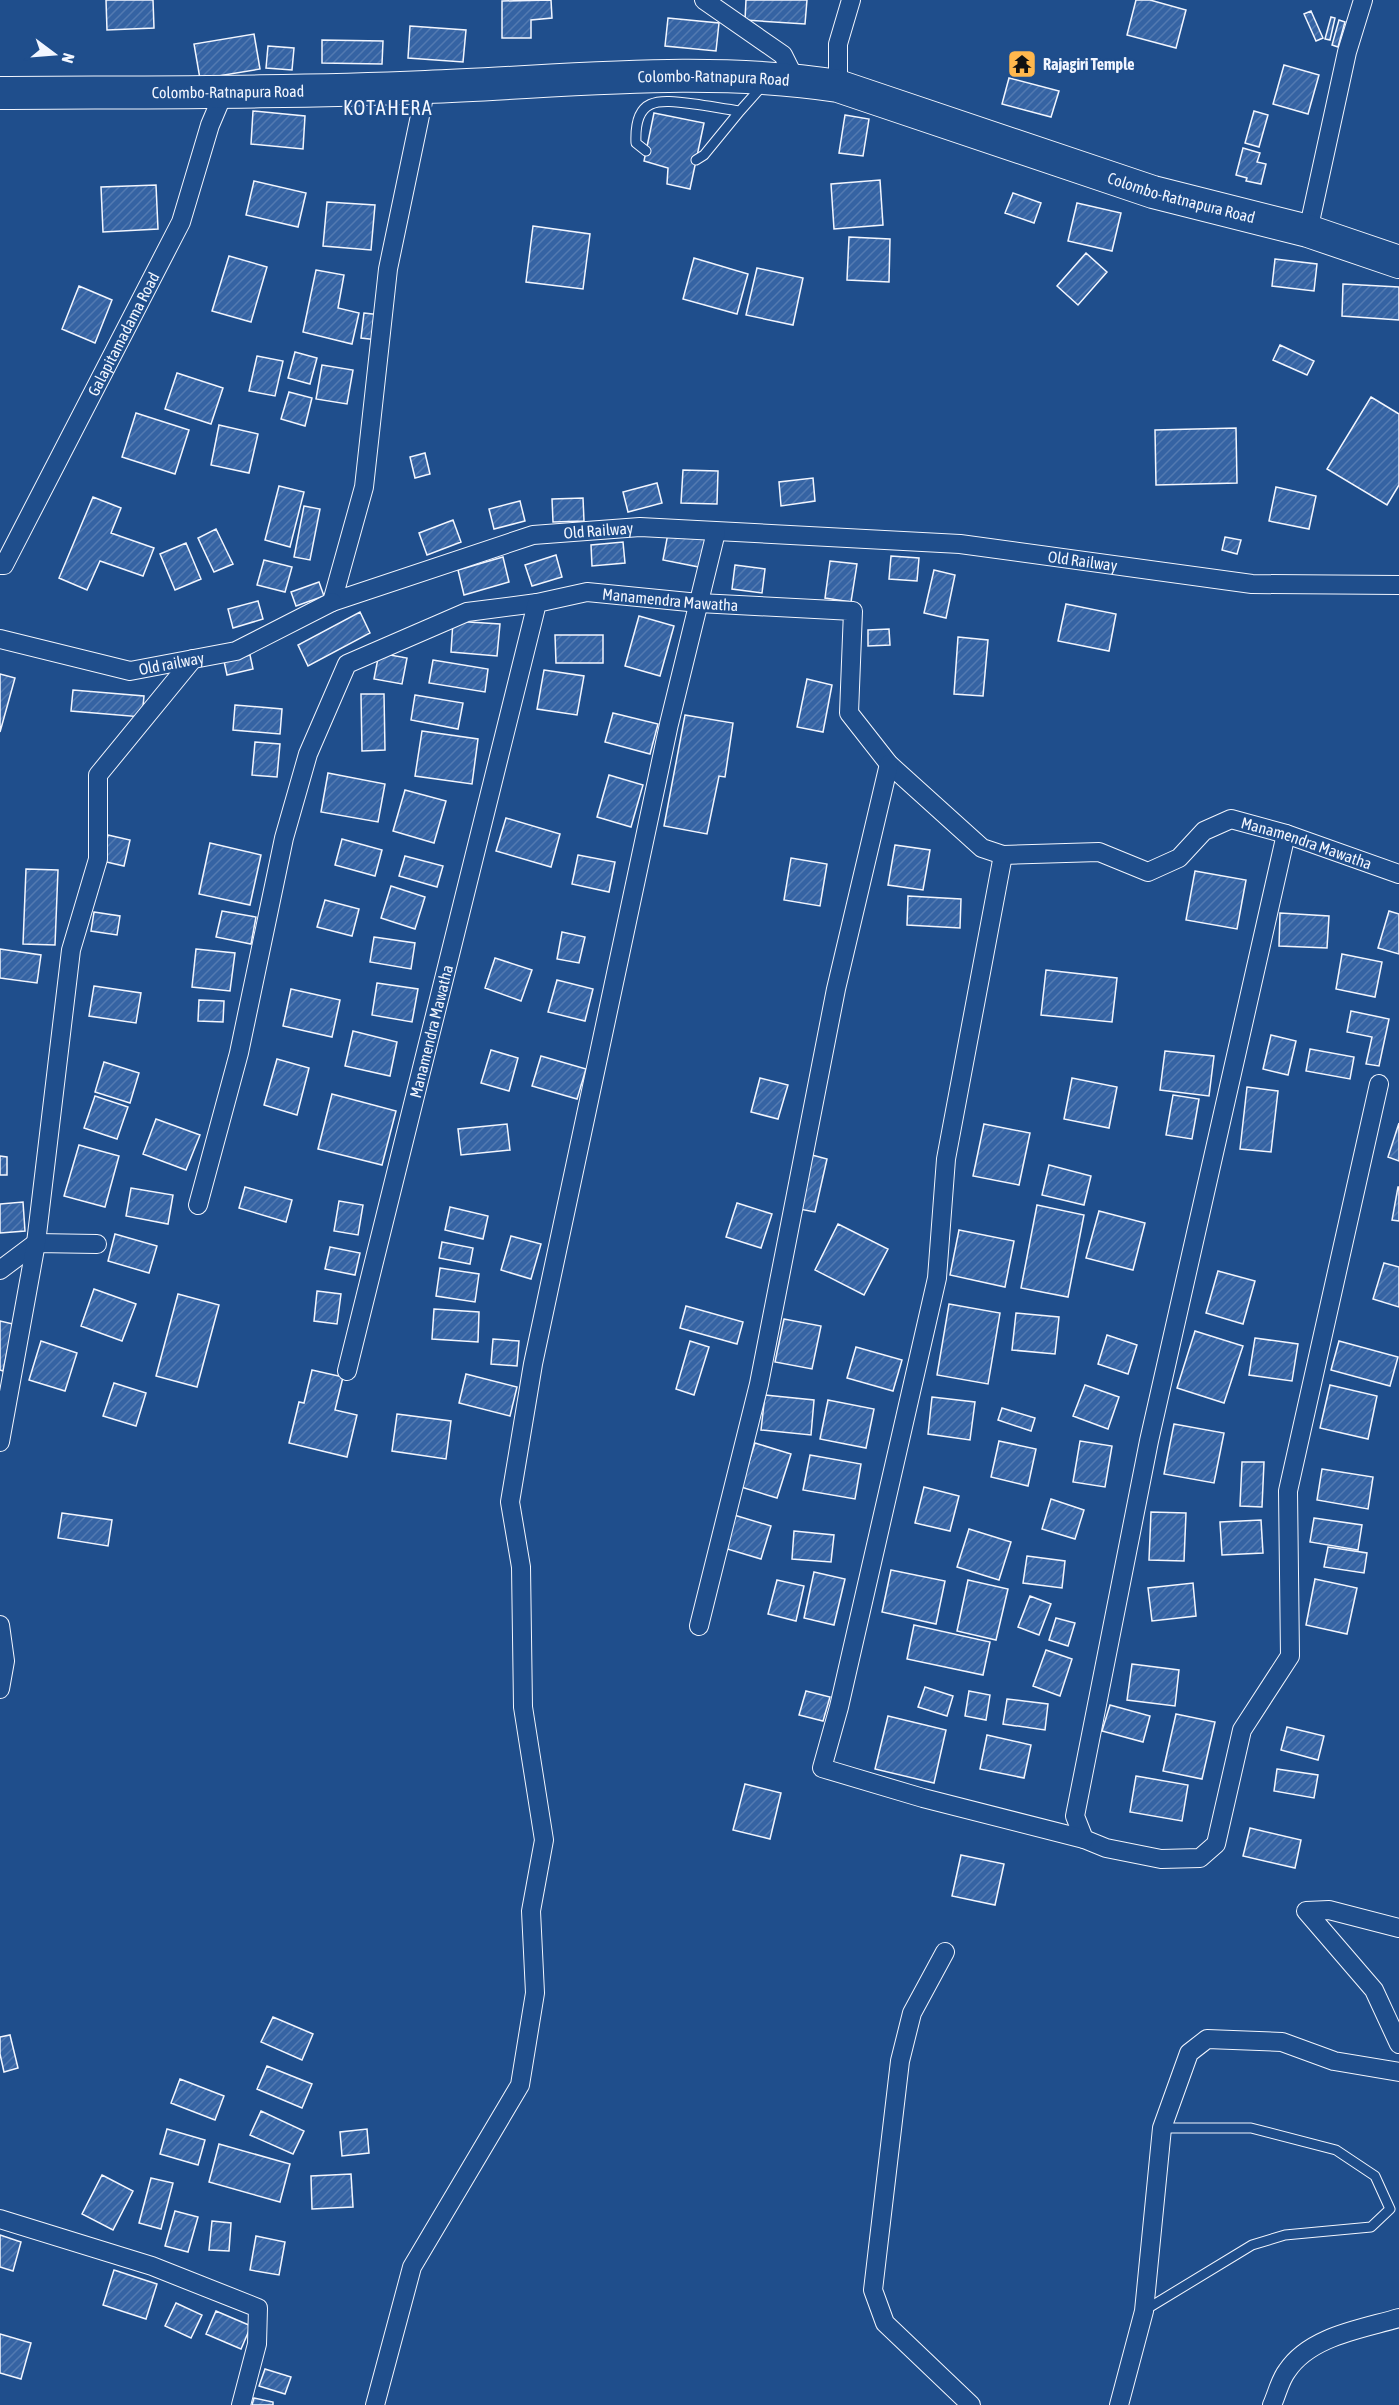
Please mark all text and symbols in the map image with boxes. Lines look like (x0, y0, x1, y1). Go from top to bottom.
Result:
north arrow (24, 24, 84, 84)
temple icon: Rajagiri Temple (1006, 48, 1038, 80)
text: N (58, 51, 78, 65)
place label: Rajagiri Temple (1043, 55, 1135, 73)
street label: Colombo-Ratnapura Road (637, 67, 791, 89)
street label: Colombo-Ratnapura Road (152, 82, 304, 102)
district label: KOTAHERA (343, 96, 433, 119)
street label: Colombo-Ratnapura Road (1105, 168, 1257, 226)
street label: Galapitamadama Road (84, 269, 163, 399)
street label: Old Railway (563, 519, 634, 542)
street label: Old Railway (1047, 547, 1119, 576)
street label: Manamendra Mawatha (601, 585, 739, 614)
street label: Old railway (137, 648, 206, 678)
street label: Manamendra Mawatha (1239, 813, 1374, 873)
street label: Manamendra Mawatha (406, 963, 456, 1100)

